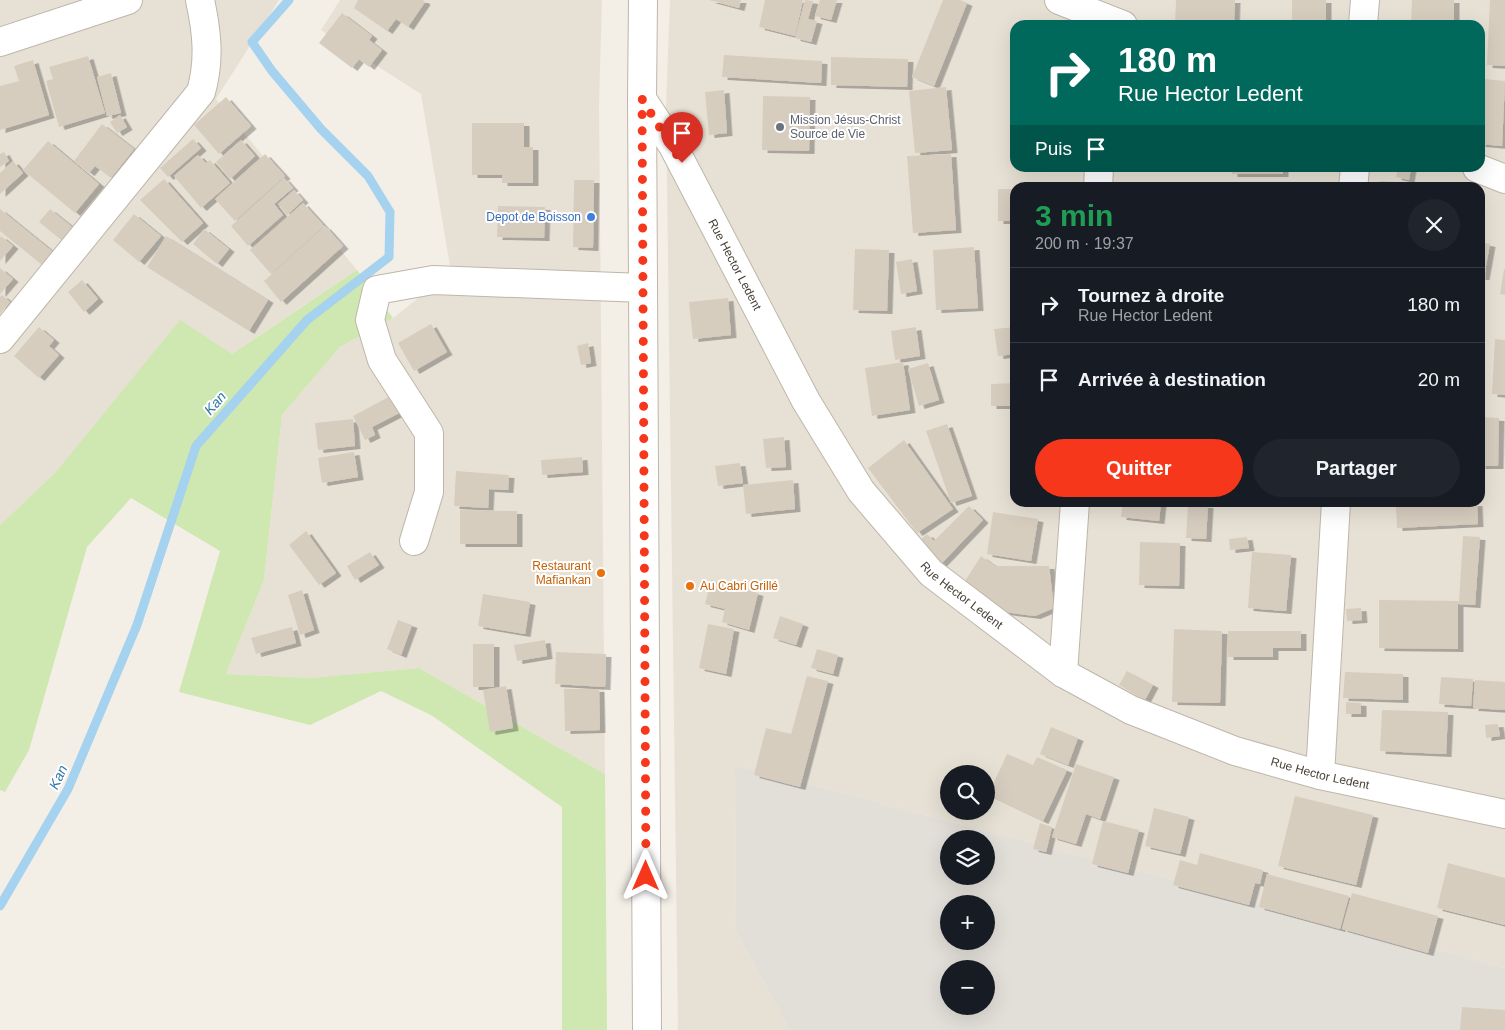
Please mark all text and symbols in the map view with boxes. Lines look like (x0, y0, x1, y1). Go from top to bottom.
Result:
icon: right (1035, 40, 1100, 105)
text: 180 m (1118, 40, 1217, 79)
text: Rue Hector Ledent (1118, 81, 1303, 106)
pin (661, 112, 703, 163)
place label: Mission Jésus-Christ Source de Vie (790, 113, 901, 141)
icon: arrive (668, 119, 696, 147)
marker: Mission Jésus-Christ Source de Vie (774, 121, 786, 133)
icon: arrive (1082, 135, 1110, 163)
text: Puis (1035, 138, 1072, 159)
text: 3 min (1035, 199, 1113, 232)
button: close (1408, 199, 1460, 251)
place label: Depot de Boisson (486, 210, 581, 224)
marker: Depot de Boisson (585, 211, 597, 223)
street label: Rue Hector Ledent (705, 217, 765, 313)
text: 200 m · 19:37 (1035, 235, 1134, 252)
text: Tournez à droite (1078, 285, 1224, 306)
icon: right (1035, 291, 1063, 319)
text: 180 m (1407, 294, 1460, 315)
text: Rue Hector Ledent (1078, 307, 1212, 324)
icon: arrive (1035, 366, 1063, 394)
text: Arrivée à destination (1078, 369, 1266, 390)
text: 20 m (1418, 369, 1460, 390)
water label: Kan (201, 388, 229, 418)
button: Quitter (1035, 439, 1243, 497)
button: Partager (1253, 439, 1460, 497)
place label: Restaurant Mafiankan (532, 559, 592, 587)
street label: Rue Hector Ledent (917, 559, 1006, 632)
marker: Restaurant Mafiankan (595, 567, 607, 579)
place label: Au Cabri Grillé (700, 579, 778, 593)
marker: Au Cabri Grillé (684, 580, 696, 592)
street label: Rue Hector Ledent (1269, 754, 1371, 792)
water label: Kan (45, 762, 71, 792)
map controls (940, 765, 995, 1015)
button: search (940, 765, 995, 820)
button: layers (940, 830, 995, 885)
position arrow (619, 849, 671, 901)
button: + (940, 895, 995, 950)
button: − (940, 960, 995, 1015)

